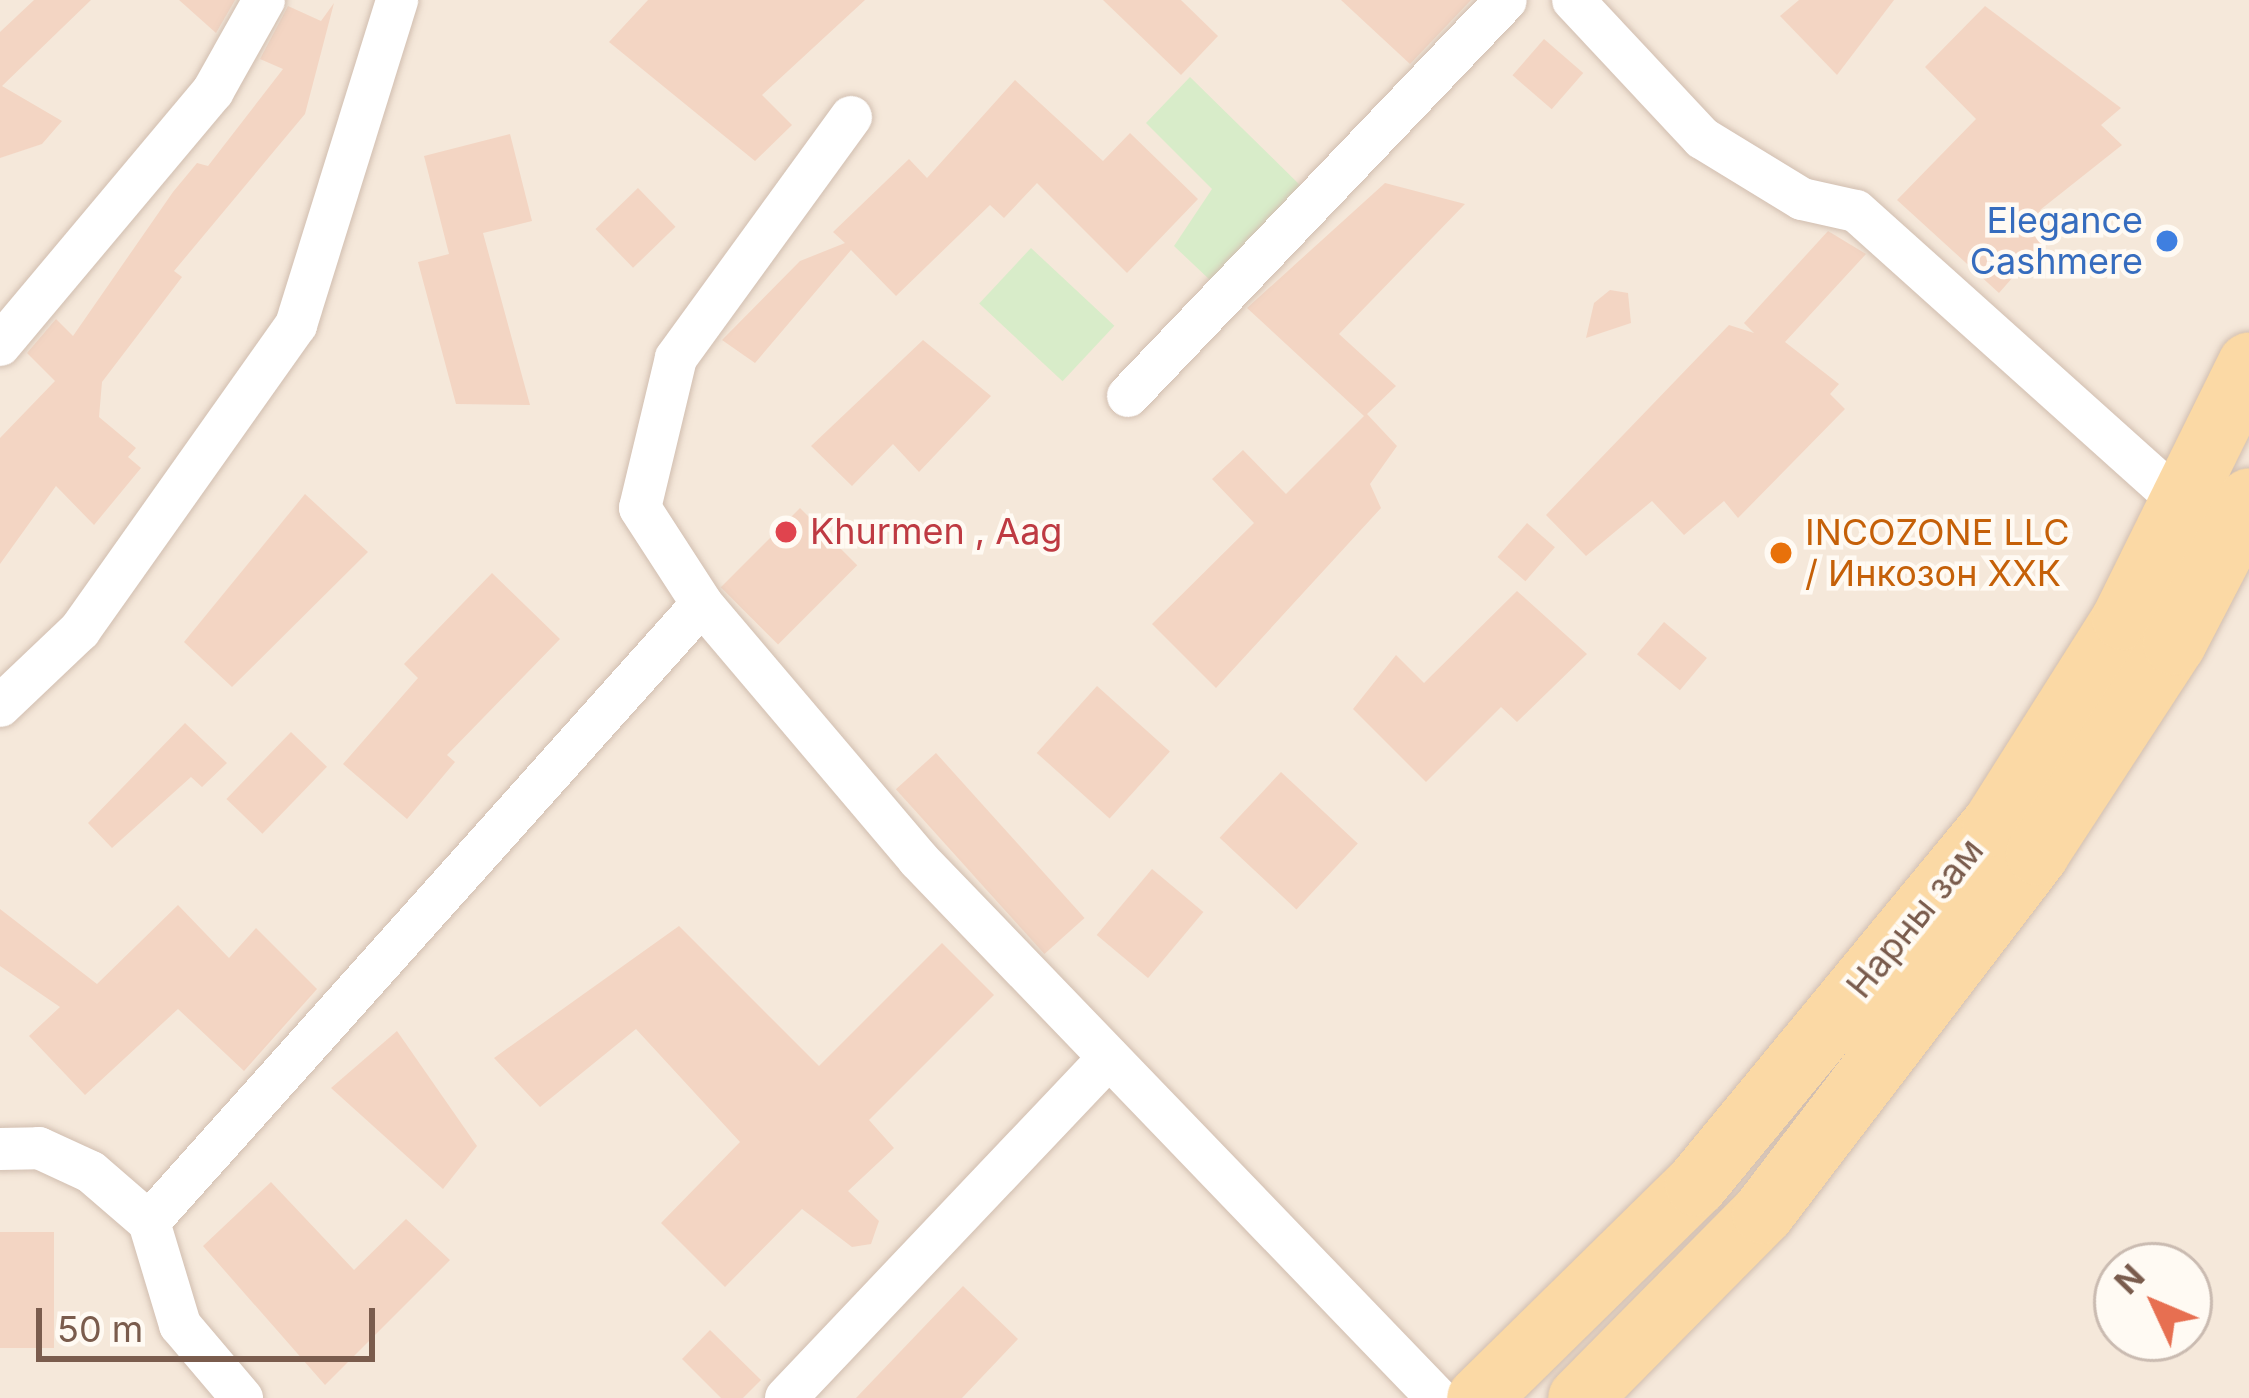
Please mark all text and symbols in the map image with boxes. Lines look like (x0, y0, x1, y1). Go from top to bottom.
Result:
place label: Elegance Cashmere (1970, 198, 2143, 283)
marker: Elegance Cashmere (2154, 228, 2180, 254)
place label: Khurmen , Aag (810, 510, 1062, 554)
place label: INCOZONE LLC / Инкозон ХХК (1805, 510, 2069, 595)
marker: Khurmen , Aag (773, 519, 799, 545)
marker: INCOZONE LLC / Инкозон ХХК (1768, 540, 1794, 566)
street label: Нарны зам (1838, 830, 1992, 1006)
north arrow (2093, 1242, 2213, 1362)
text: N (2106, 1256, 2152, 1302)
scale bar (42, 1284, 381, 1358)
text: 50 m (57, 1307, 143, 1351)

